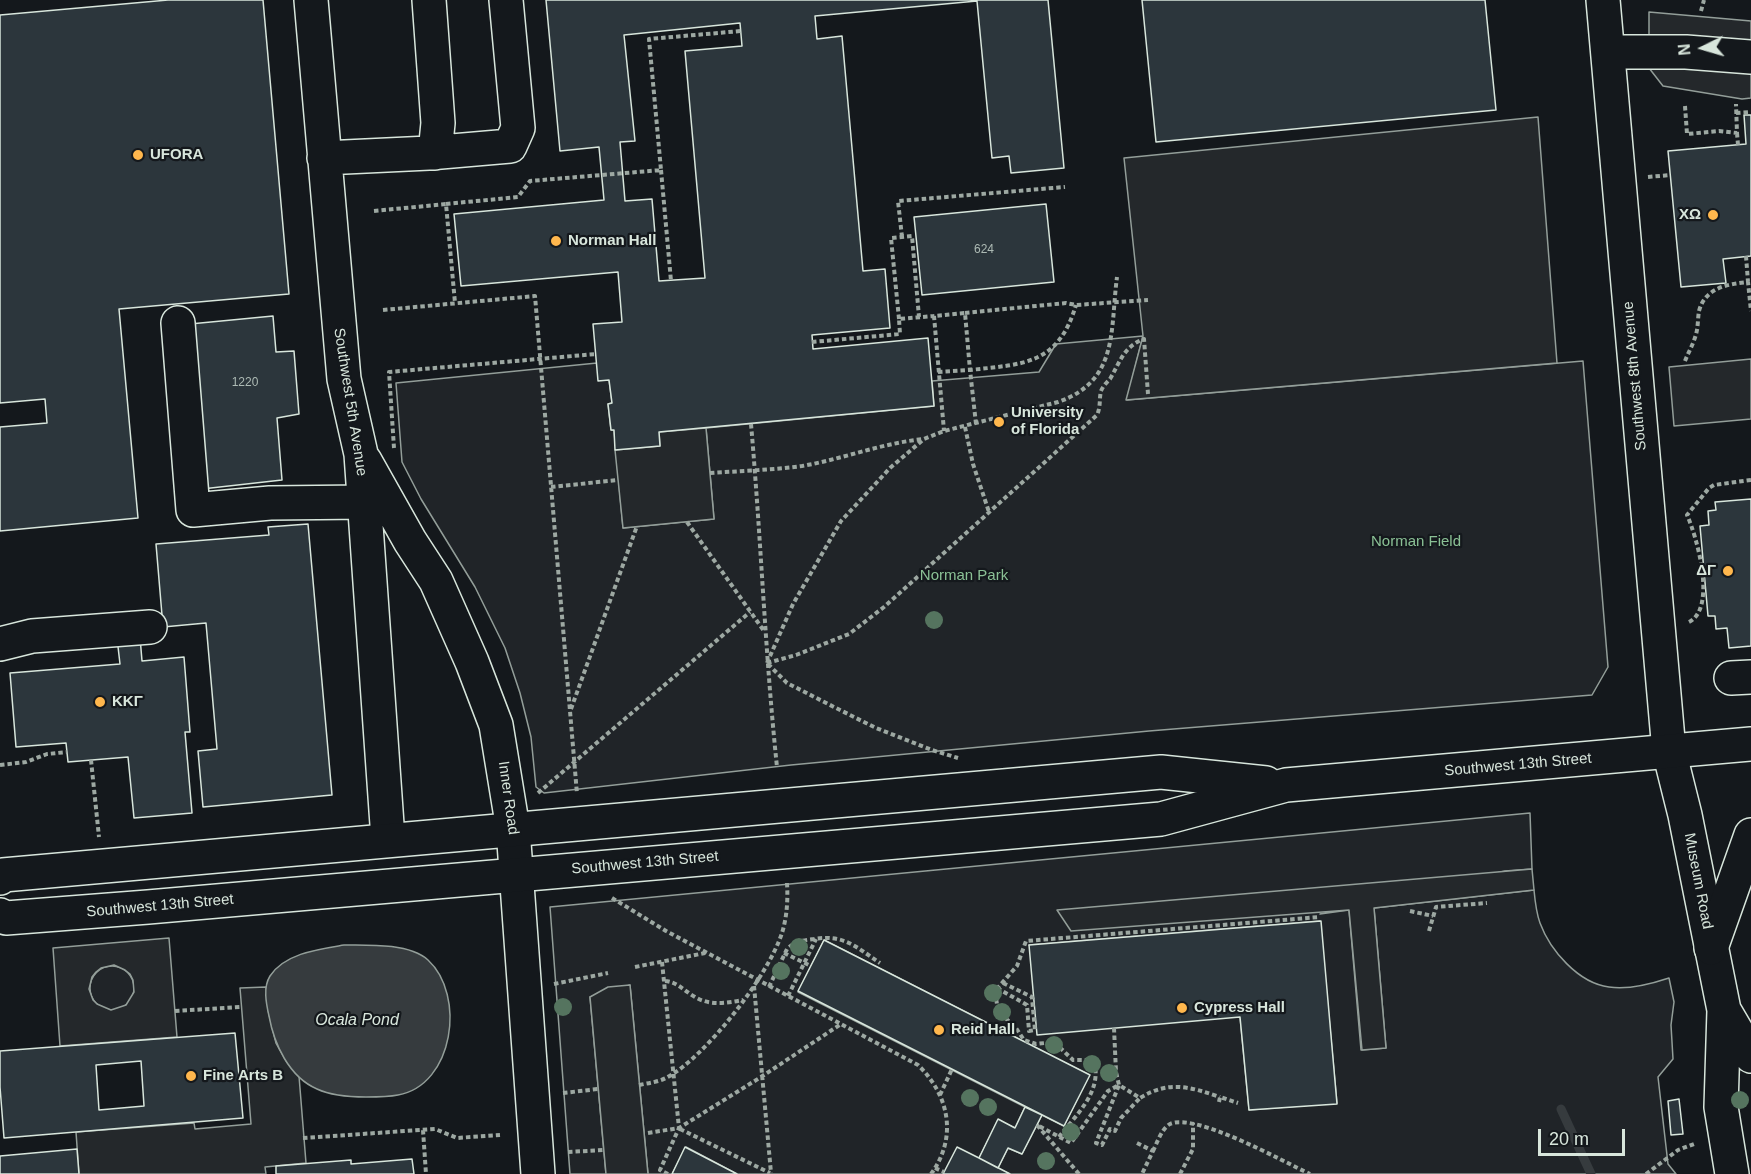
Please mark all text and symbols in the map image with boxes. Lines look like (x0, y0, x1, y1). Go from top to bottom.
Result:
north arrow (1673, 18, 1733, 78)
text: N (1676, 43, 1694, 56)
place label: UFORA (150, 146, 203, 164)
marker: UFORA (131, 148, 145, 162)
place label: ΧΩ (1679, 206, 1701, 224)
marker: ΧΩ (1706, 208, 1720, 222)
place label: Norman Hall (568, 232, 656, 250)
marker: Norman Hall (549, 234, 563, 248)
house number: 624 (974, 243, 994, 257)
street label: Southwest 8th Avenue (1620, 301, 1650, 451)
street label: Southwest 5th Avenue (329, 327, 371, 477)
house number: 1220 (232, 376, 258, 390)
place label: University of Florida (1011, 404, 1084, 439)
marker: University of Florida (992, 415, 1006, 429)
park label: Norman Field (1371, 533, 1461, 551)
place label: ΔΓ (1696, 562, 1716, 580)
marker: ΔΓ (1721, 564, 1735, 578)
park label: Norman Park (920, 567, 1008, 585)
place label: ΚΚΓ (112, 693, 143, 711)
marker: ΚΚΓ (93, 695, 107, 709)
street label: Southwest 13th Street (1444, 750, 1592, 780)
street label: Inner Road (494, 760, 522, 836)
street label: Museum Road (1680, 831, 1716, 931)
street label: Southwest 13th Street (571, 848, 719, 878)
street label: Southwest 13th Street (86, 891, 234, 921)
place label: Cypress Hall (1194, 999, 1285, 1017)
marker: Cypress Hall (1175, 1001, 1189, 1015)
water label: Ocala Pond (315, 1011, 399, 1031)
place label: Reid Hall (951, 1021, 1015, 1039)
marker: Reid Hall (932, 1023, 946, 1037)
place label: Fine Arts B (203, 1067, 283, 1085)
marker: Fine Arts B (184, 1069, 198, 1083)
scale bar (1541, 1117, 1628, 1155)
text: 20 m (1549, 1129, 1589, 1149)

